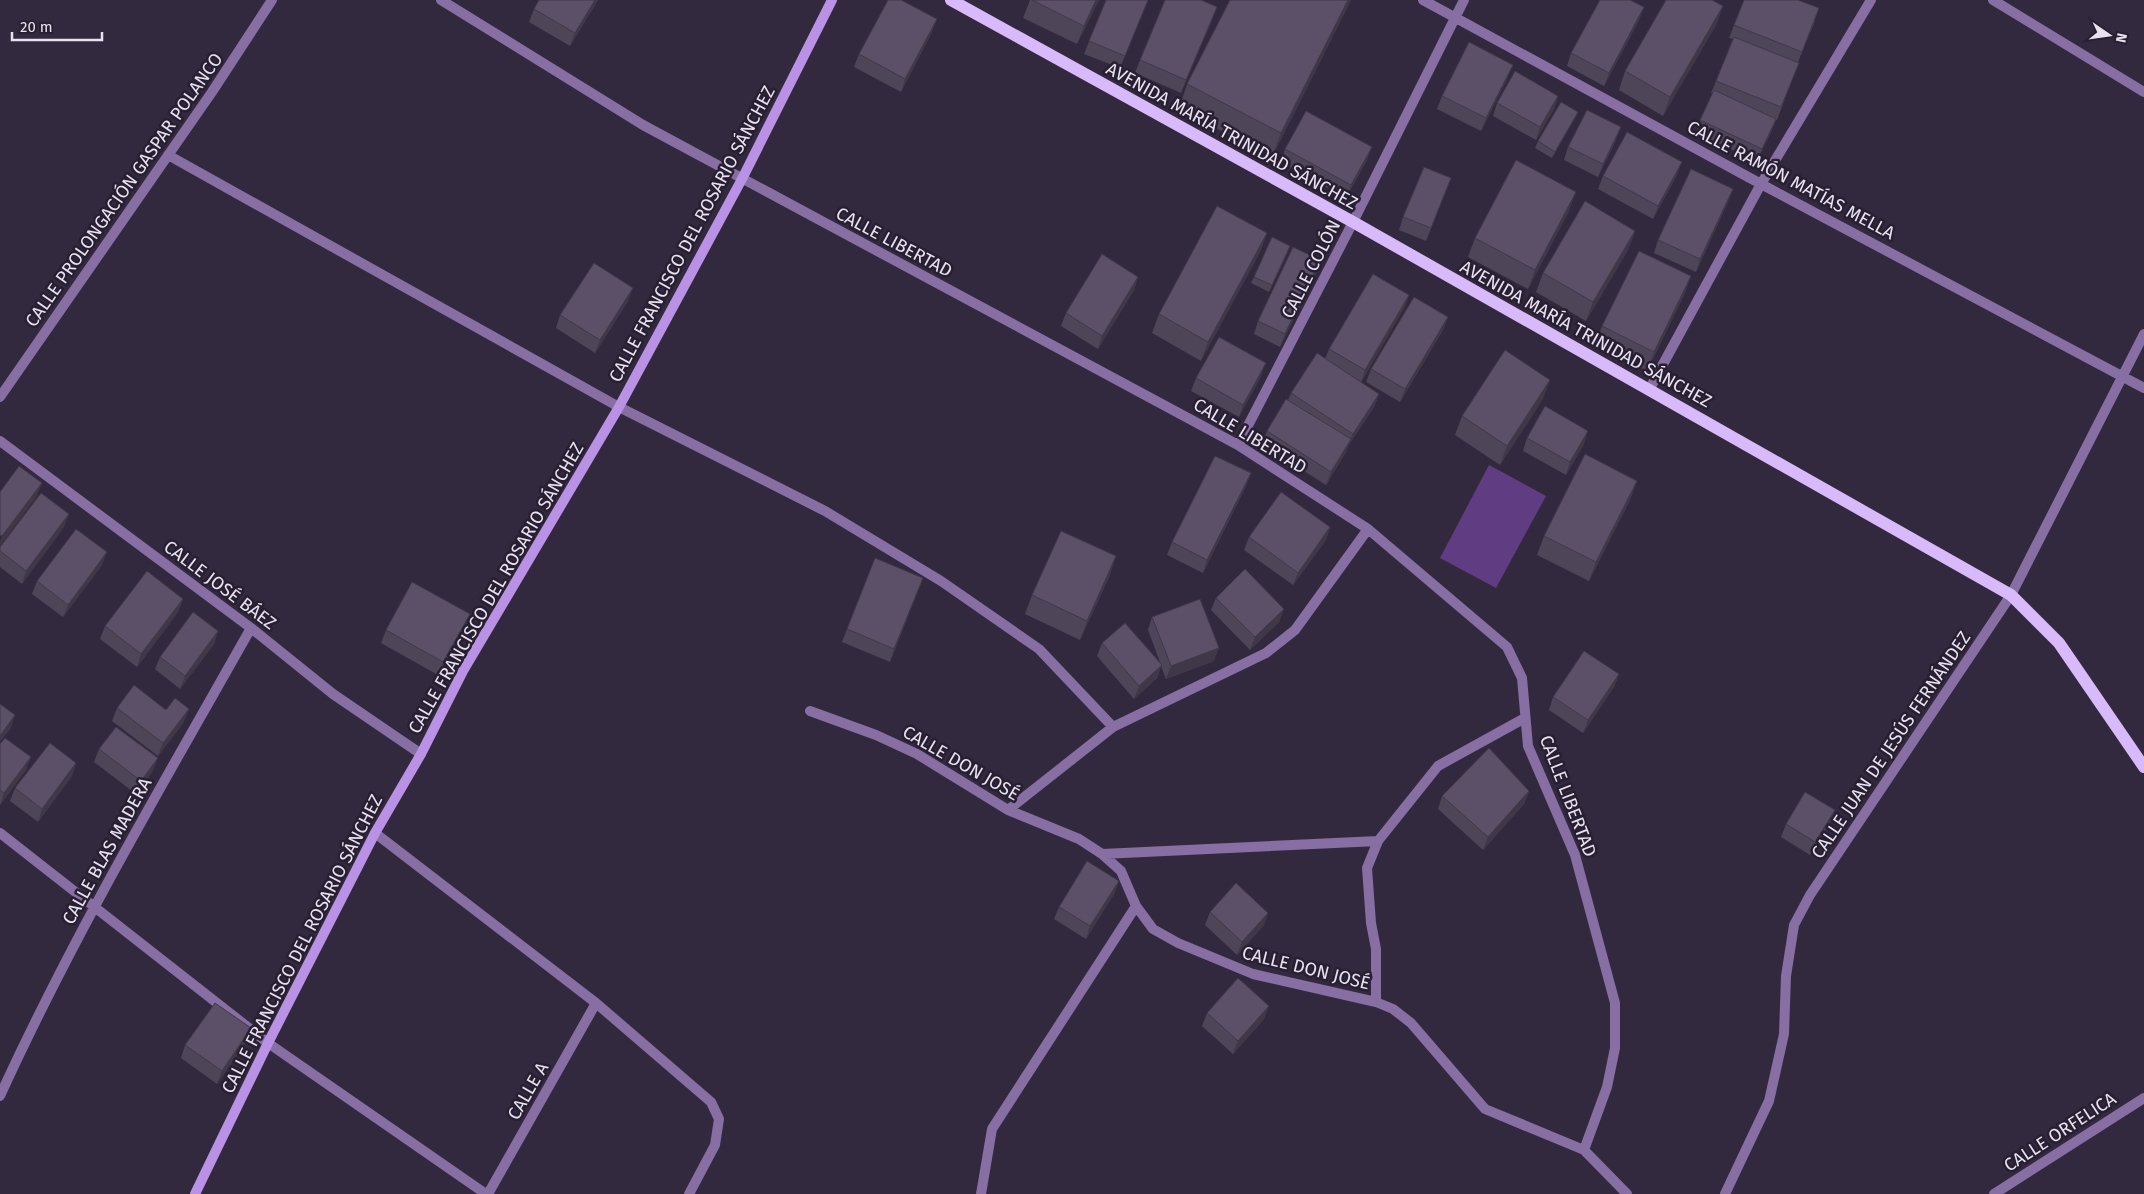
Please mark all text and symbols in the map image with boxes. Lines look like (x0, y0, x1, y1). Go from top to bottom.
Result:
scale bar (12, 10, 102, 42)
north arrow (2084, 10, 2134, 60)
text: 20 m (20, 18, 53, 36)
text: N (2112, 31, 2131, 44)
street label: CALLE PROLONGACIÓN GASPAR POLANCO (21, 49, 227, 331)
street label: AVENIDA MARÍA TRINIDAD SÁNCHEZ (1102, 57, 1362, 214)
street label: CALLE FRANCISCO DEL ROSARIO SÁNCHEZ (603, 82, 780, 386)
street label: CALLE RAMÓN MATÍAS MELLA (1683, 115, 1900, 245)
street label: CALLE LIBERTAD (832, 202, 956, 282)
street label: CALLE COLÓN (1277, 216, 1345, 322)
street label: AVENIDA MARÍA TRINIDAD SÁNCHEZ (1456, 255, 1716, 412)
street label: CALLE LIBERTAD (1189, 394, 1311, 478)
street label: CALLE FRANCISCO DEL ROSARIO SÁNCHEZ (403, 438, 589, 737)
street label: CALLE JOSÉ BÁEZ (160, 535, 281, 634)
street label: CALLE JUAN DE JESÚS FERNÁNDEZ (1806, 627, 1975, 863)
street label: CALLE DON JOSÉ (899, 720, 1024, 805)
street label: CALLE LIBERTAD (1535, 732, 1601, 860)
street label: CALLE BLAS MADERA (58, 773, 157, 928)
street label: CALLE FRANCISCO DEL ROSARIO SÁNCHEZ (216, 791, 387, 1097)
street label: CALLE DON JOSÉ (1240, 940, 1373, 995)
street label: CALLE A (503, 1058, 554, 1124)
street label: CALLE ORFELICA (2000, 1087, 2121, 1176)

